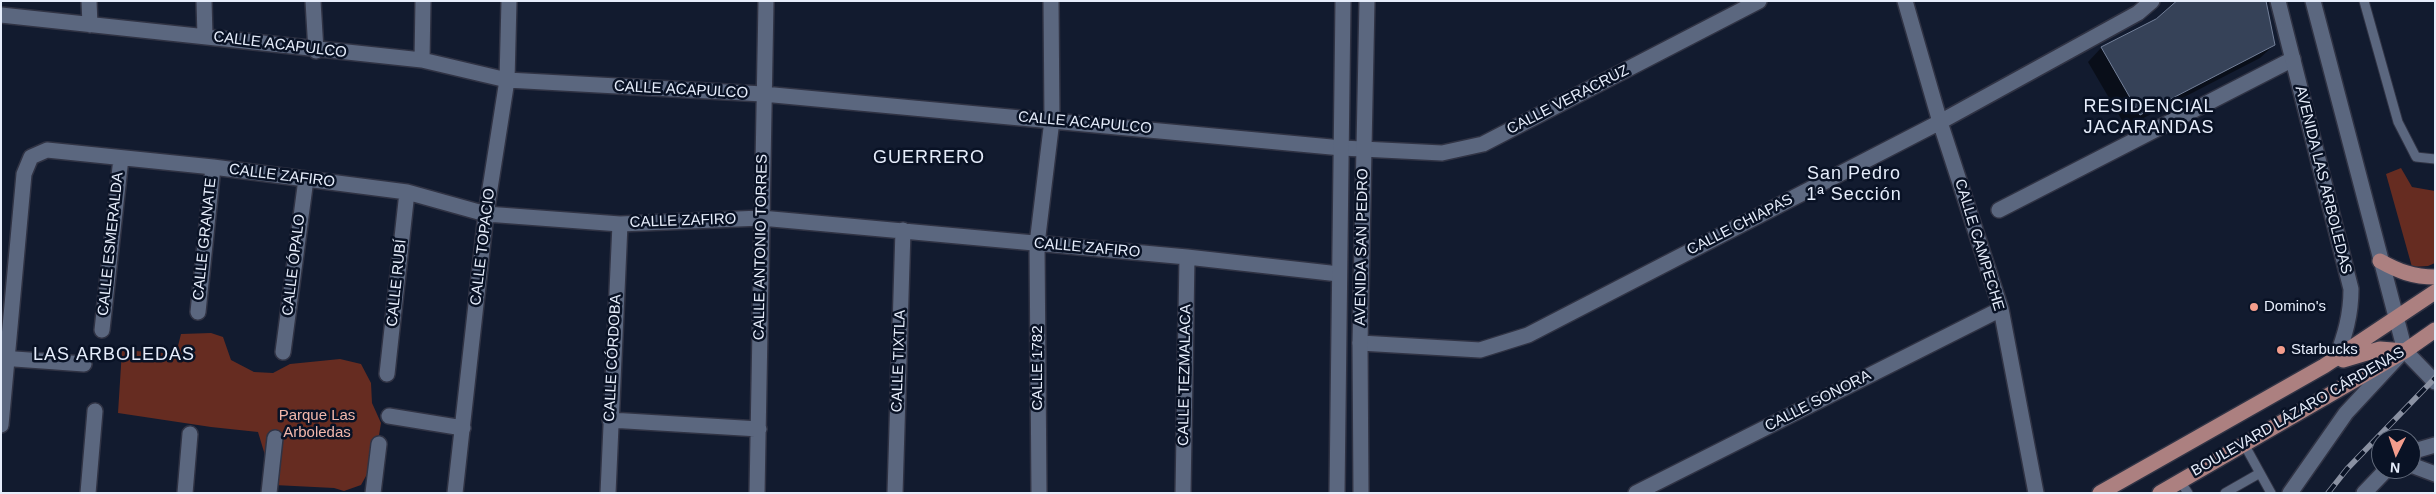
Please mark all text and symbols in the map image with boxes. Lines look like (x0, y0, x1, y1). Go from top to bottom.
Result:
street label: CALLE ACAPULCO (212, 28, 348, 62)
street label: CALLE VERACRUZ (1504, 62, 1632, 138)
street label: CALLE ACAPULCO (614, 78, 748, 102)
street label: AVENIDA LAS ARBOLEDAS (2291, 84, 2355, 276)
district label: RESIDENCIAL JACARANDAS (2082, 96, 2216, 138)
street label: CALLE ACAPULCO (1017, 108, 1153, 138)
district label: GUERRERO (872, 147, 986, 169)
street label: CALLE ANTONIO TORRES (750, 154, 772, 340)
street label: CALLE ZAFIRO (228, 161, 336, 191)
district label: San Pedro 1ª Sección (1806, 163, 1902, 205)
street label: AVENIDA SAN PEDRO (1352, 168, 1372, 326)
street label: CALLE ESMERALDA (95, 171, 127, 317)
street label: CALLE GRANATE (190, 177, 220, 301)
street label: CALLE CAMPECHE (1950, 177, 2008, 313)
street label: CALLE TOPACIO (467, 187, 499, 307)
street label: CALLE CHIAPAS (1684, 191, 1796, 259)
street label: CALLE ZAFIRO (629, 210, 737, 232)
street label: CALLE ÓPALO (279, 213, 309, 317)
street label: CALLE ZAFIRO (1033, 234, 1141, 262)
street label: CALLE RUBÍ (383, 239, 411, 327)
street label: CALLE CÓRDOBA (601, 294, 625, 422)
place label: Domino's (2264, 298, 2326, 316)
marker: Domino's (2248, 301, 2260, 313)
street label: CALLE TEZMALACA (1175, 304, 1195, 446)
street label: CALLE TIXTLA (888, 309, 910, 413)
street label: CALLE 1782 (1029, 325, 1047, 411)
place label: Starbucks (2291, 341, 2358, 359)
street label: BOULEVARD LÁZARO CÁRDENAS (2188, 343, 2408, 481)
district label: LAS ARBOLEDAS (31, 344, 197, 366)
marker: Starbucks (2275, 344, 2287, 356)
street label: CALLE SONORA (1762, 366, 1874, 436)
park label: Parque Las Arboledas (279, 407, 355, 442)
north arrow (2371, 429, 2421, 479)

